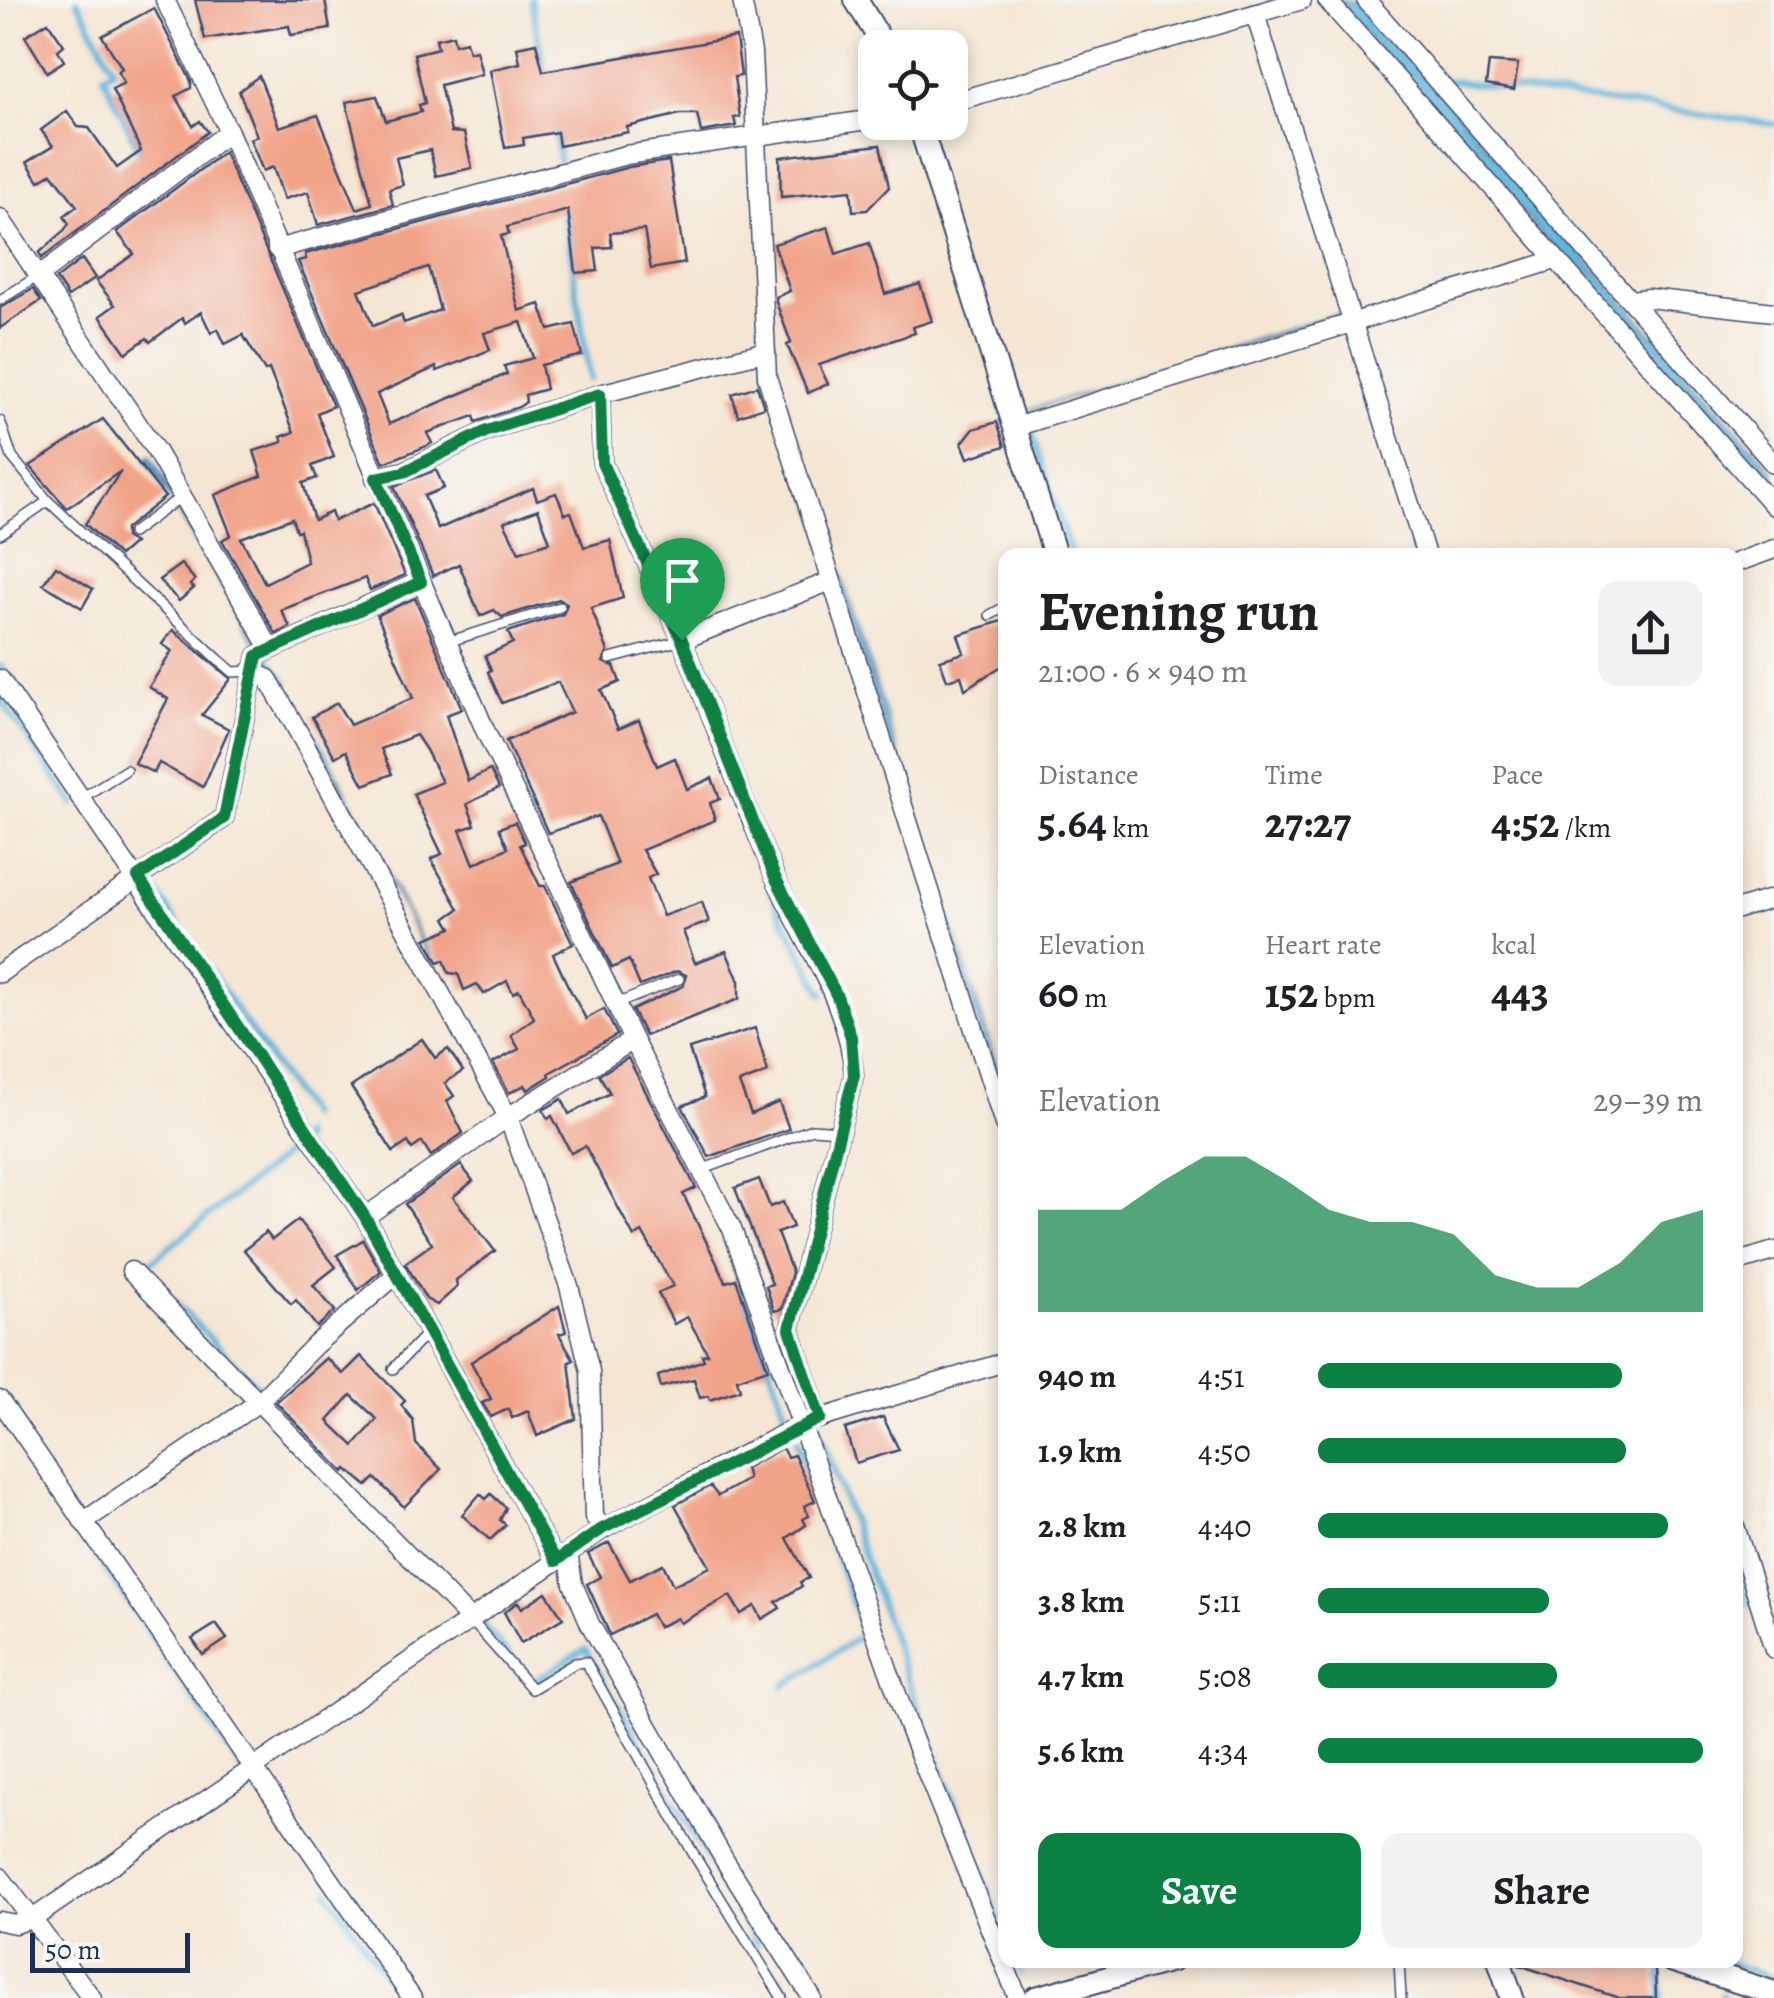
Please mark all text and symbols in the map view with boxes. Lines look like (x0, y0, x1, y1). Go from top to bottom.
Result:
map controls (858, 30, 968, 140)
button: locate (858, 30, 968, 140)
pin (640, 538, 725, 641)
icon: arrive (655, 553, 710, 608)
text: Evening run (1038, 574, 1319, 649)
button: share (1598, 581, 1703, 686)
text: 21:00 · 6 × 940 m (1038, 649, 1248, 693)
text: Distance (1038, 756, 1138, 794)
text: Time (1265, 756, 1323, 794)
text: Pace (1491, 756, 1543, 794)
text: 5.64 (1038, 794, 1107, 851)
text: 27:27 (1265, 794, 1351, 851)
text: 4:52 (1491, 794, 1559, 851)
text: km (1107, 809, 1150, 847)
text: /km (1559, 809, 1611, 847)
text: Elevation (1038, 926, 1145, 964)
text: Heart rate (1265, 926, 1382, 964)
text: kcal (1491, 926, 1536, 964)
text: 60 (1038, 964, 1079, 1021)
text: 152 (1265, 964, 1318, 1021)
text: 443 (1491, 964, 1549, 1021)
text: m (1079, 979, 1108, 1017)
text: bpm (1318, 979, 1376, 1017)
text: Elevation (1038, 1078, 1161, 1122)
text: 29–39 m (1593, 1078, 1703, 1122)
text: 940 m (1038, 1354, 1116, 1398)
text: 4:51 (1198, 1354, 1245, 1398)
text: 1.9 km (1038, 1429, 1122, 1473)
text: 4:50 (1198, 1429, 1251, 1473)
text: 2.8 km (1038, 1504, 1127, 1548)
text: 4:40 (1198, 1504, 1252, 1548)
text: 3.8 km (1038, 1579, 1125, 1623)
text: 5:11 (1198, 1579, 1241, 1623)
text: 4.7 km (1038, 1654, 1124, 1698)
text: 5:08 (1198, 1654, 1252, 1698)
text: 5.6 km (1038, 1729, 1124, 1773)
text: 4:34 (1198, 1729, 1248, 1773)
button: Save (1038, 1833, 1361, 1948)
button: Share (1381, 1833, 1703, 1948)
scale bar (30, 1928, 190, 1972)
text: 50 m (45, 1931, 101, 1969)

